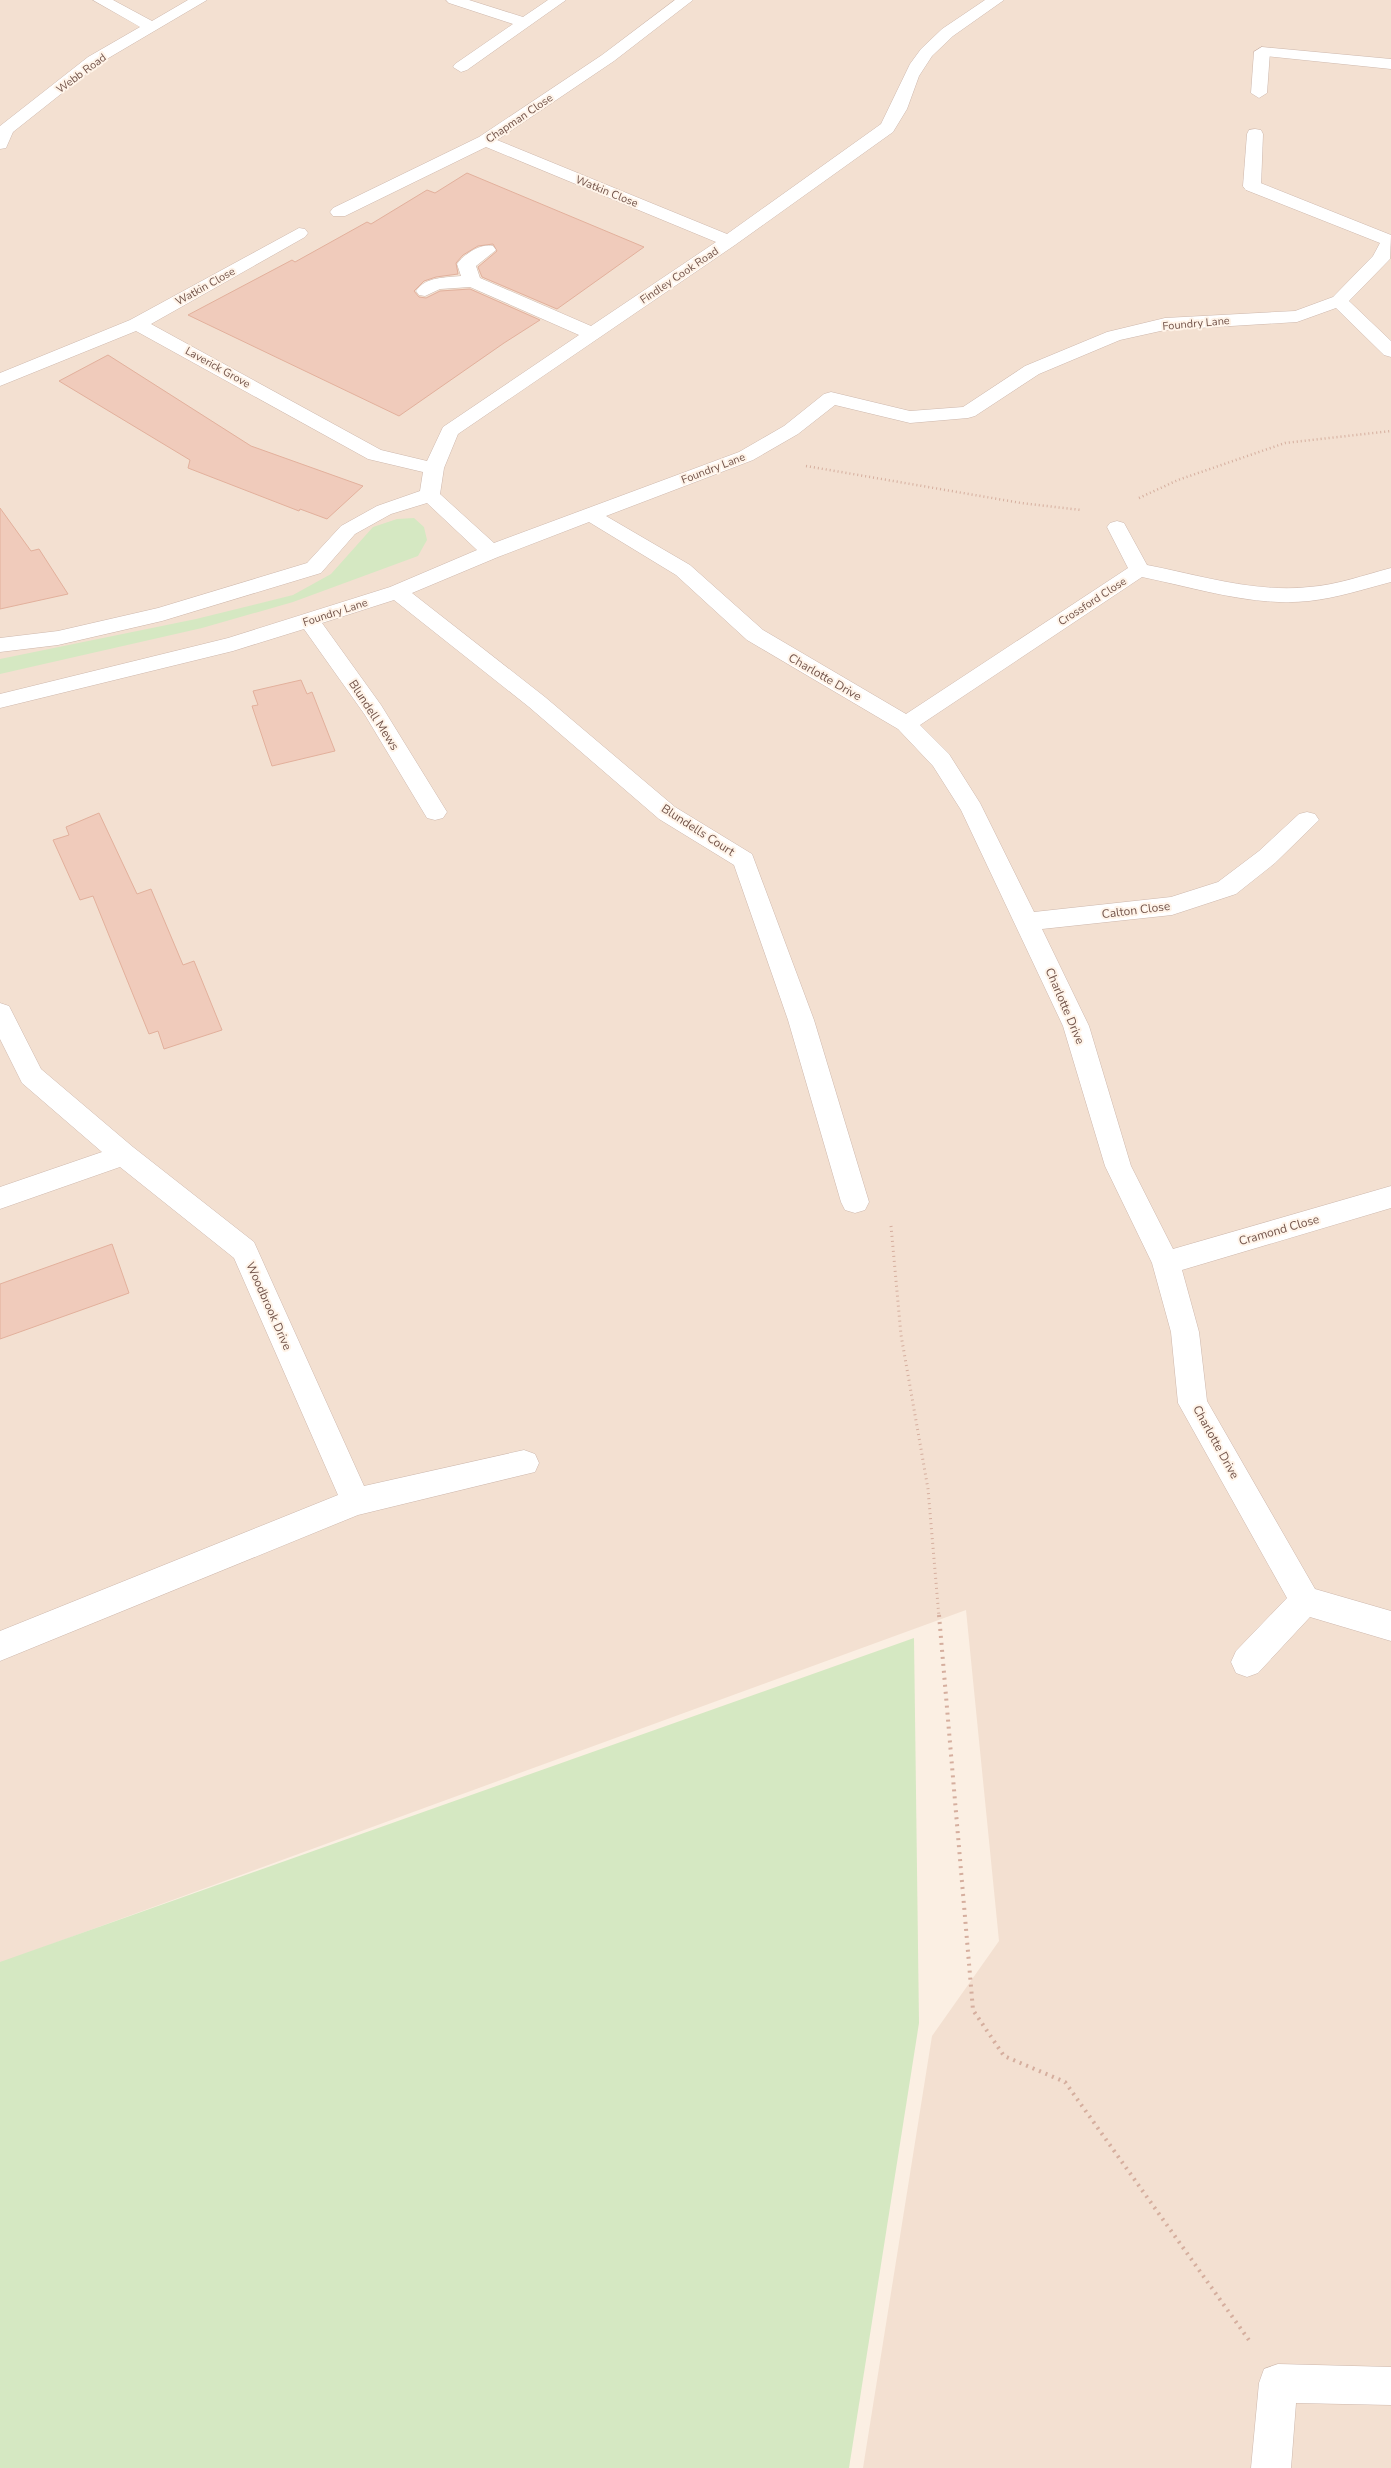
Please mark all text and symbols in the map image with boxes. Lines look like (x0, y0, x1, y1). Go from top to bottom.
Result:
street label: Webb Road (53, 50, 109, 97)
street label: Chapman Close (483, 90, 556, 146)
street label: Watkin Close (573, 172, 640, 211)
street label: Findley Cook Road (637, 244, 722, 307)
street label: Watkin Close (173, 264, 238, 309)
street label: Foundry Lane (1162, 313, 1230, 334)
street label: Laverick Grove (182, 343, 253, 392)
street label: Foundry Lane (679, 449, 747, 488)
street label: Crossford Close (1055, 574, 1129, 629)
street label: Foundry Lane (301, 595, 370, 630)
street label: Charlotte Drive (786, 650, 864, 704)
street label: Blundell Mews (345, 677, 403, 754)
street label: Blundells Court (658, 800, 738, 860)
street label: Calton Close (1101, 898, 1171, 922)
street label: Charlotte Drive (1042, 965, 1088, 1047)
street label: Cramond Close (1237, 1211, 1321, 1249)
street label: Woodbrook Drive (242, 1259, 296, 1353)
street label: Charlotte Drive (1189, 1402, 1243, 1482)

